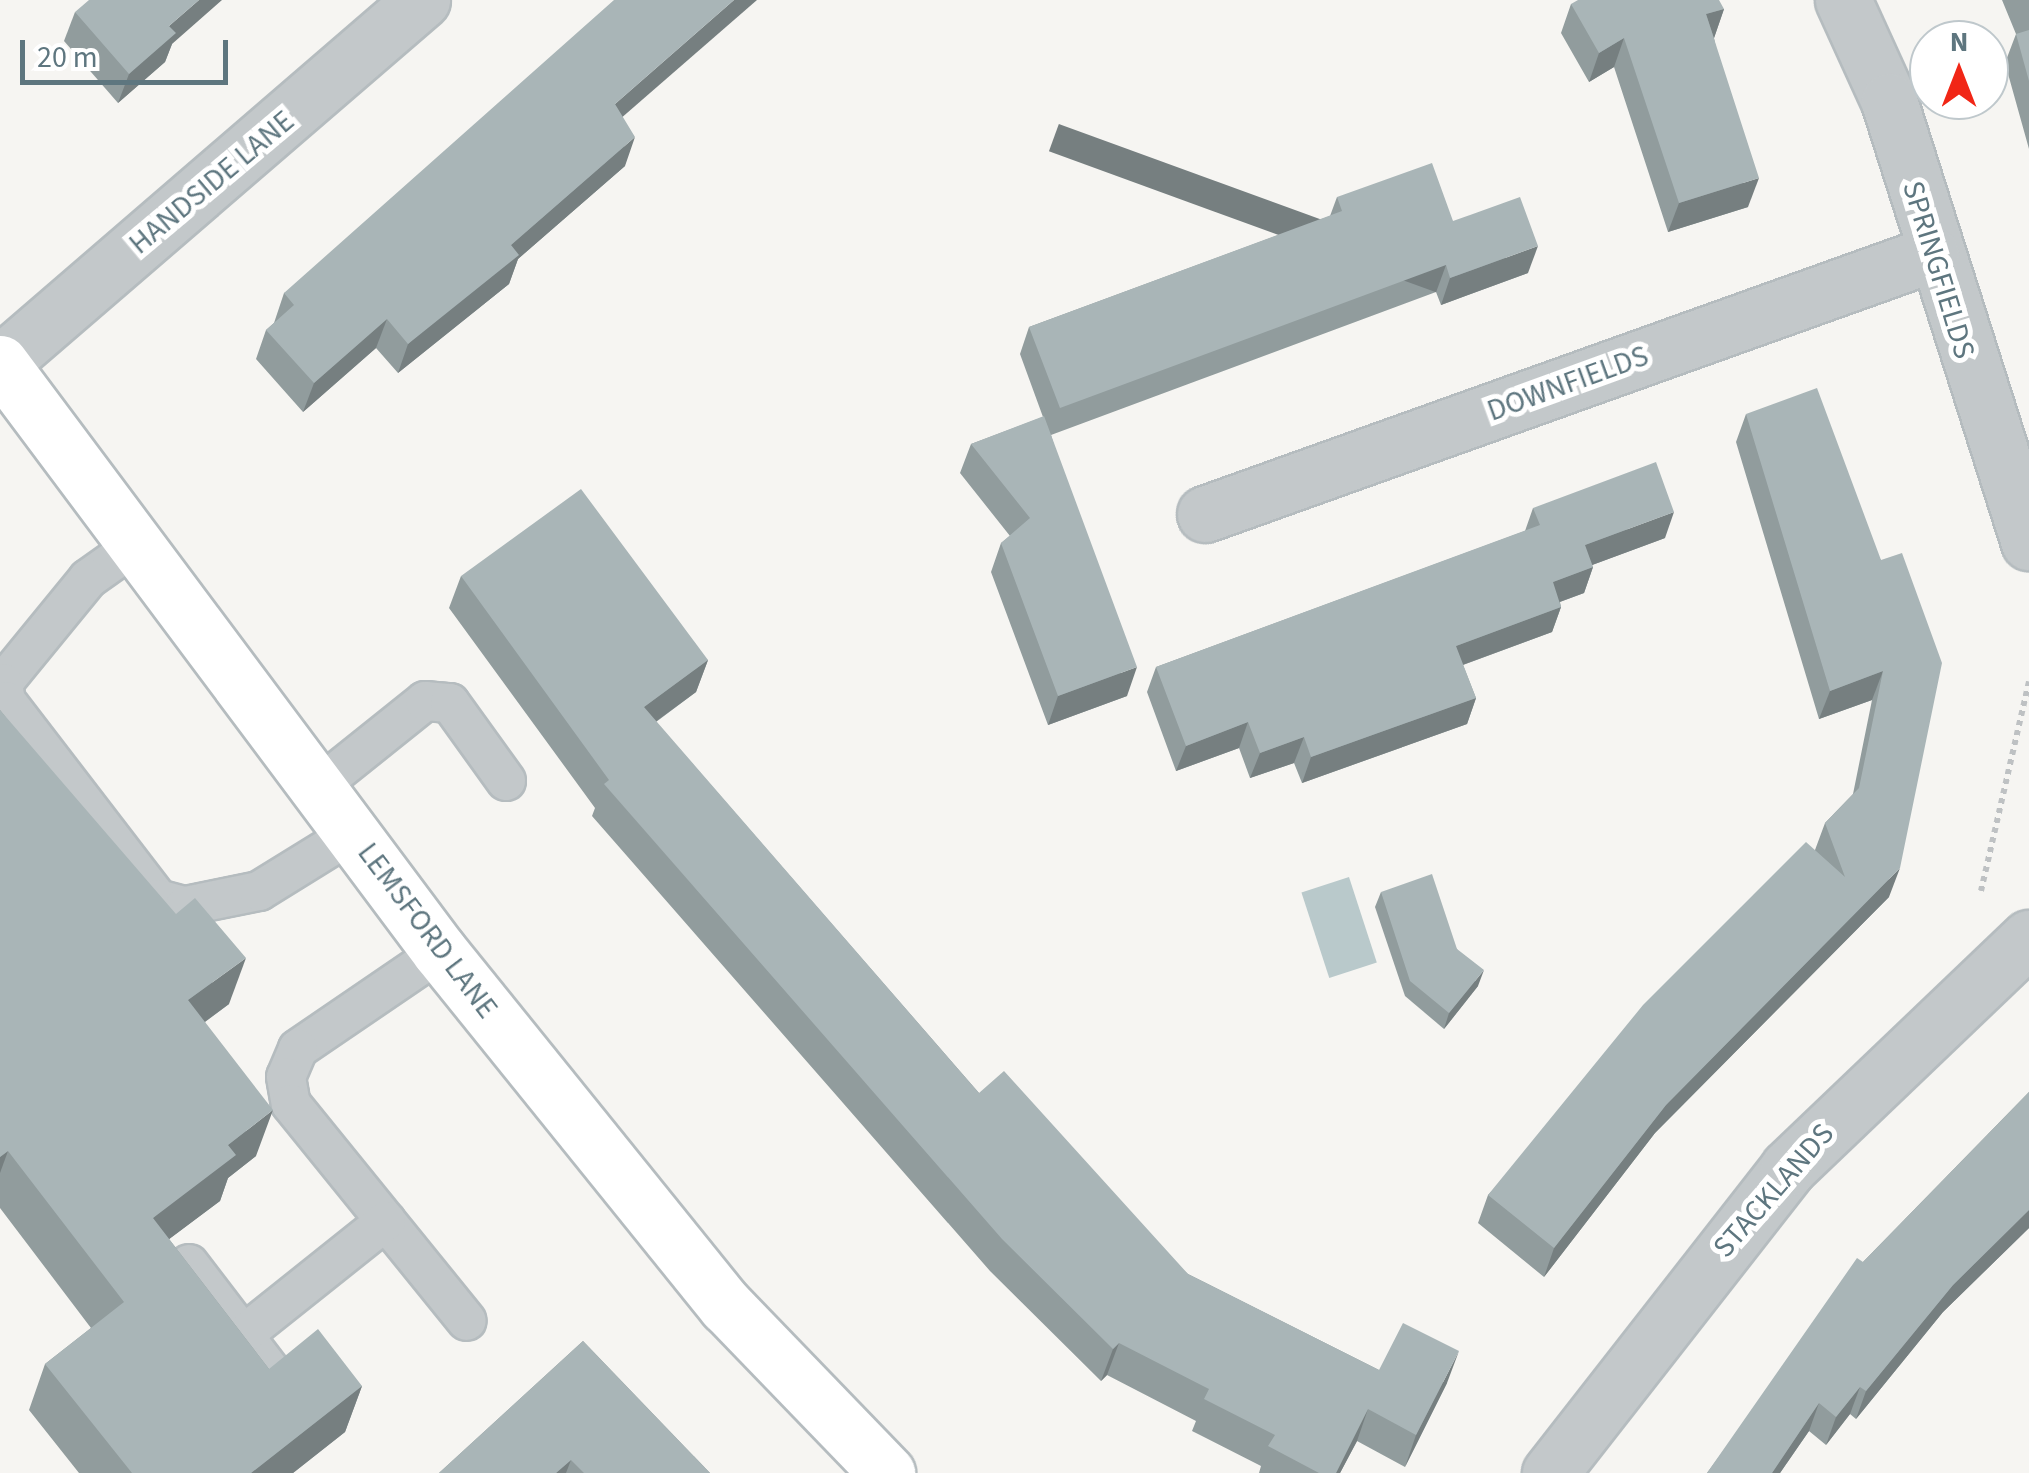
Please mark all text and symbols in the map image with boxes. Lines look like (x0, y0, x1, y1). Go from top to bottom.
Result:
scale bar (25, 20, 232, 82)
north arrow (1909, 20, 2009, 120)
text: N (1950, 22, 1968, 62)
text: 20 m (37, 36, 98, 79)
street label: HANDSIDE LANE (122, 104, 302, 262)
street label: SPRINGFIELDS (1894, 177, 1982, 363)
street label: DOWNFIELDS (1483, 338, 1653, 430)
street label: LEMSFORD LANE (349, 836, 505, 1026)
street label: STACKLANDS (1706, 1117, 1842, 1265)

